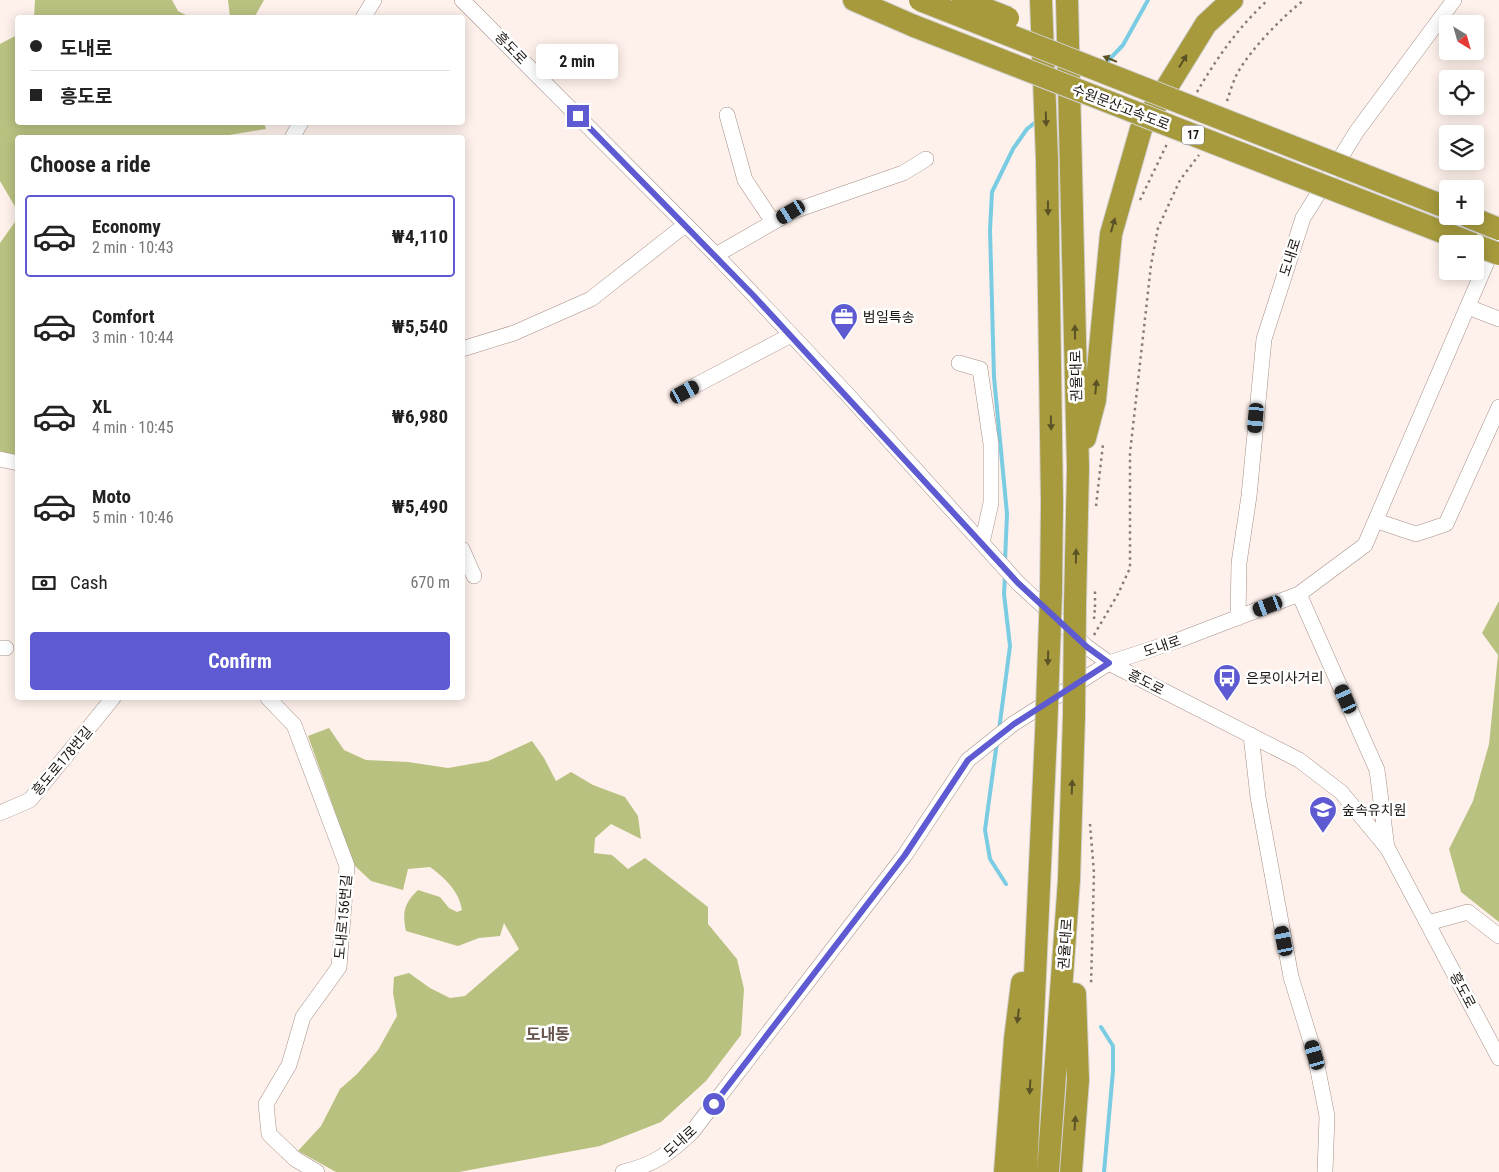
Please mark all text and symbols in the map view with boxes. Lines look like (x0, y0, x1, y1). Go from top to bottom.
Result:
north arrow (1439, 15, 1484, 60)
map controls (1439, 15, 1484, 280)
street label: 흥도로 (492, 29, 530, 68)
text: 도내로 (60, 37, 112, 60)
callout: 2 min (537, 44, 619, 78)
text: 2 min (559, 52, 595, 71)
one-way arrow (1102, 55, 1117, 63)
one-way arrow (1178, 55, 1187, 68)
button: locate (1439, 70, 1484, 115)
street label: 수원문산고속도로 (1070, 81, 1172, 133)
text: 흥도로 (60, 85, 112, 108)
route end (567, 105, 589, 127)
one-way arrow (1042, 111, 1050, 127)
button: layers (1439, 125, 1484, 170)
road number: 17 (1182, 126, 1204, 144)
text: Choose a ride (30, 152, 151, 177)
button: + (1439, 180, 1484, 225)
car (774, 198, 807, 226)
one-way arrow (1044, 200, 1052, 216)
icon: car (32, 214, 77, 259)
text: Economy (92, 215, 161, 238)
one-way arrow (1110, 218, 1118, 233)
text: ₩4,110 (392, 225, 448, 248)
button: − (1439, 235, 1484, 280)
street label: 도내로 (1276, 236, 1304, 278)
text: 2 min · 10:43 (92, 238, 174, 257)
office icon: 범일특송 (829, 302, 859, 341)
icon: car (32, 304, 77, 349)
text: Comfort (92, 305, 155, 328)
place label: 범일특송 (863, 309, 915, 325)
text: ₩5,540 (392, 315, 448, 338)
one-way arrow (1071, 324, 1079, 340)
text: 3 min · 10:44 (92, 328, 174, 347)
street label: 권율대로 (1068, 350, 1084, 402)
car (668, 378, 701, 406)
one-way arrow (1092, 379, 1100, 395)
icon: car (32, 394, 77, 439)
text: XL (92, 395, 112, 418)
car (1247, 402, 1264, 434)
text: ₩6,980 (392, 405, 448, 428)
one-way arrow (1047, 415, 1055, 431)
text: 4 min · 10:45 (92, 418, 174, 437)
icon: car (32, 484, 77, 529)
text: Moto (92, 485, 131, 508)
text: ₩5,490 (392, 495, 448, 518)
text: 5 min · 10:46 (92, 508, 174, 527)
one-way arrow (1072, 548, 1080, 564)
icon: cash (30, 569, 58, 597)
text: Cash (70, 571, 108, 594)
text: 670 m (411, 573, 450, 592)
car (1251, 594, 1284, 618)
button: Confirm (30, 632, 450, 690)
street label: 도내로 (1141, 632, 1183, 660)
one-way arrow (1044, 650, 1052, 666)
bus stop icon: 은못이사거리 (1212, 663, 1242, 702)
street label: 흥도로 (1125, 666, 1167, 698)
place label: 은못이사거리 (1246, 670, 1323, 686)
car (1333, 682, 1358, 716)
street label: 흥도로178번길 (29, 723, 95, 799)
one-way arrow (1069, 779, 1077, 795)
school or university icon: 숲속유치원 (1308, 795, 1338, 834)
place label: 숲속유치원 (1342, 802, 1406, 818)
street label: 도내로156번길 (331, 874, 355, 960)
street label: 권율대로 (1055, 918, 1075, 970)
car (1273, 925, 1294, 957)
street label: 흥도로 (1447, 969, 1479, 1011)
one-way arrow (1014, 1008, 1022, 1024)
district label: 도내동 (526, 1025, 570, 1044)
car (1303, 1038, 1326, 1072)
one-way arrow (1026, 1079, 1034, 1095)
route start (703, 1093, 725, 1115)
one-way arrow (1071, 1115, 1079, 1131)
street label: 도내로 (660, 1122, 700, 1160)

